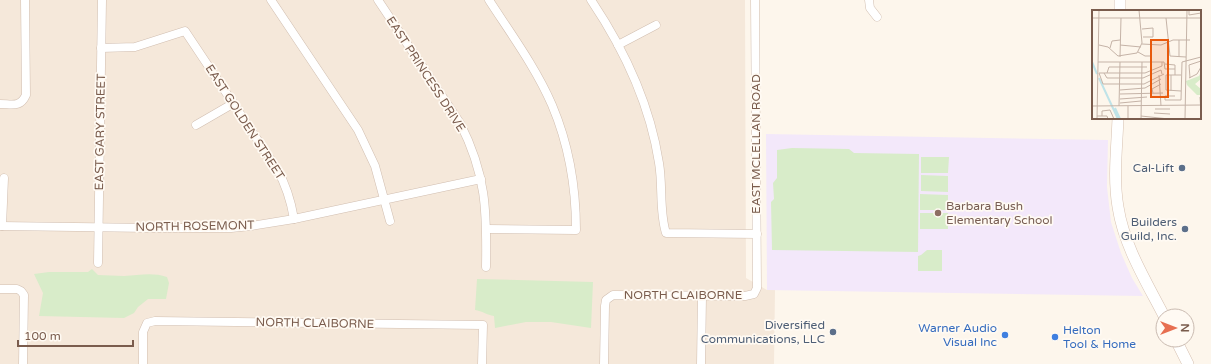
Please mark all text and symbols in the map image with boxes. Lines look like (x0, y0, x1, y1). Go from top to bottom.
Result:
inset map (1092, 10, 1201, 119)
street label: EAST PRINCESS DRIVE (383, 14, 469, 135)
street label: EAST GOLDEN STREET (202, 62, 288, 183)
street label: EAST GARY STREET (92, 73, 108, 191)
street label: EAST MCLELLAN ROAD (749, 74, 763, 214)
place label: Cal-Lift (1133, 161, 1174, 175)
marker: Cal-Lift (1177, 163, 1187, 173)
place label: Barbara Bush Elementary School (946, 199, 1053, 227)
marker: Barbara Bush Elementary School (933, 208, 943, 218)
place label: Builders Guild, Inc. (1121, 215, 1177, 243)
street label: NORTH ROSEMONT (135, 218, 255, 234)
marker: Builders Guild, Inc. (1180, 224, 1190, 234)
street label: NORTH CLAIBORNE (624, 288, 743, 302)
north arrow (1155, 308, 1195, 348)
street label: NORTH CLAIBORNE (256, 315, 375, 331)
place label: Diversified Communications, LLC (701, 318, 825, 346)
place label: Warner Audio Visual Inc (918, 321, 997, 349)
scale bar (18, 322, 133, 348)
place label: Helton Tool & Home (1063, 323, 1136, 351)
text: N (1178, 324, 1191, 332)
marker: Diversified Communications, LLC (828, 327, 838, 337)
text: 100 m (24, 329, 61, 343)
marker: Warner Audio Visual Inc (1000, 330, 1010, 340)
marker: Helton Tool & Home (1050, 332, 1060, 342)

